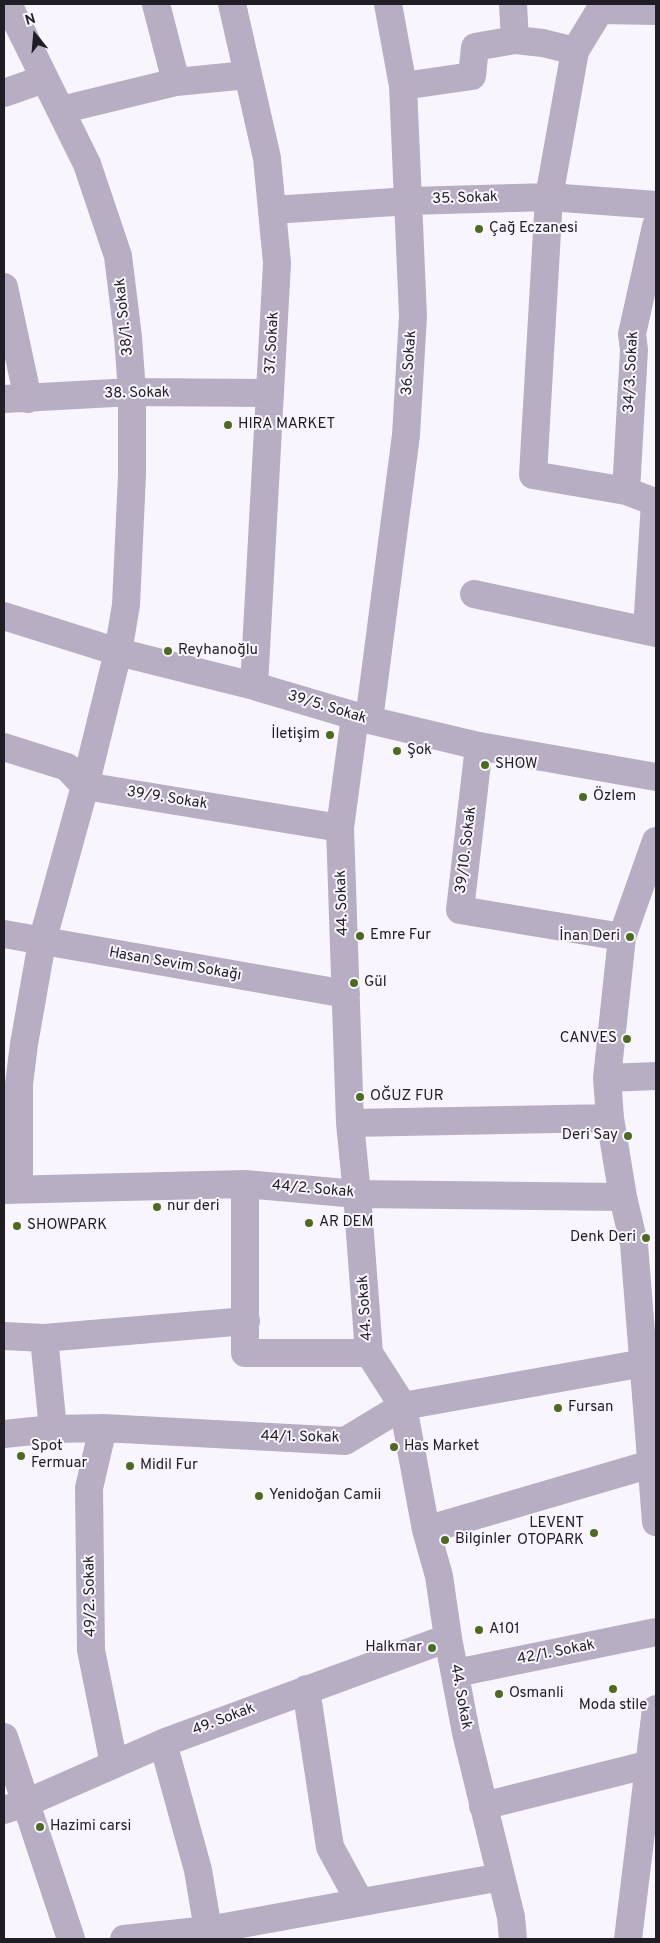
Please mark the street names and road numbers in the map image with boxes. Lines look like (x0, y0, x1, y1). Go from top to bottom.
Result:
street label: 35. Sokak (432, 189, 498, 209)
street label: 38/1. Sokak (112, 277, 138, 357)
street label: 37. Sokak (262, 311, 284, 375)
street label: 36. Sokak (399, 330, 421, 396)
street label: 34/3. Sokak (621, 331, 643, 413)
street label: 38. Sokak (104, 384, 170, 404)
street label: 39/5. Sokak (285, 687, 369, 729)
street label: 39/9. Sokak (125, 784, 209, 814)
street label: 39/10. Sokak (453, 805, 481, 895)
street label: 44. Sokak (333, 870, 353, 936)
street label: Hasan Sevim Sokağı (107, 944, 243, 986)
street label: 44/2. Sokak (271, 1177, 355, 1203)
street label: 44. Sokak (355, 1274, 377, 1342)
street label: 44/1. Sokak (260, 1428, 340, 1448)
street label: 49/2. Sokak (81, 1555, 101, 1637)
street label: 42/1. Sokak (516, 1637, 596, 1669)
street label: 44. Sokak (445, 1663, 475, 1731)
street label: 49. Sokak (190, 1700, 258, 1740)

